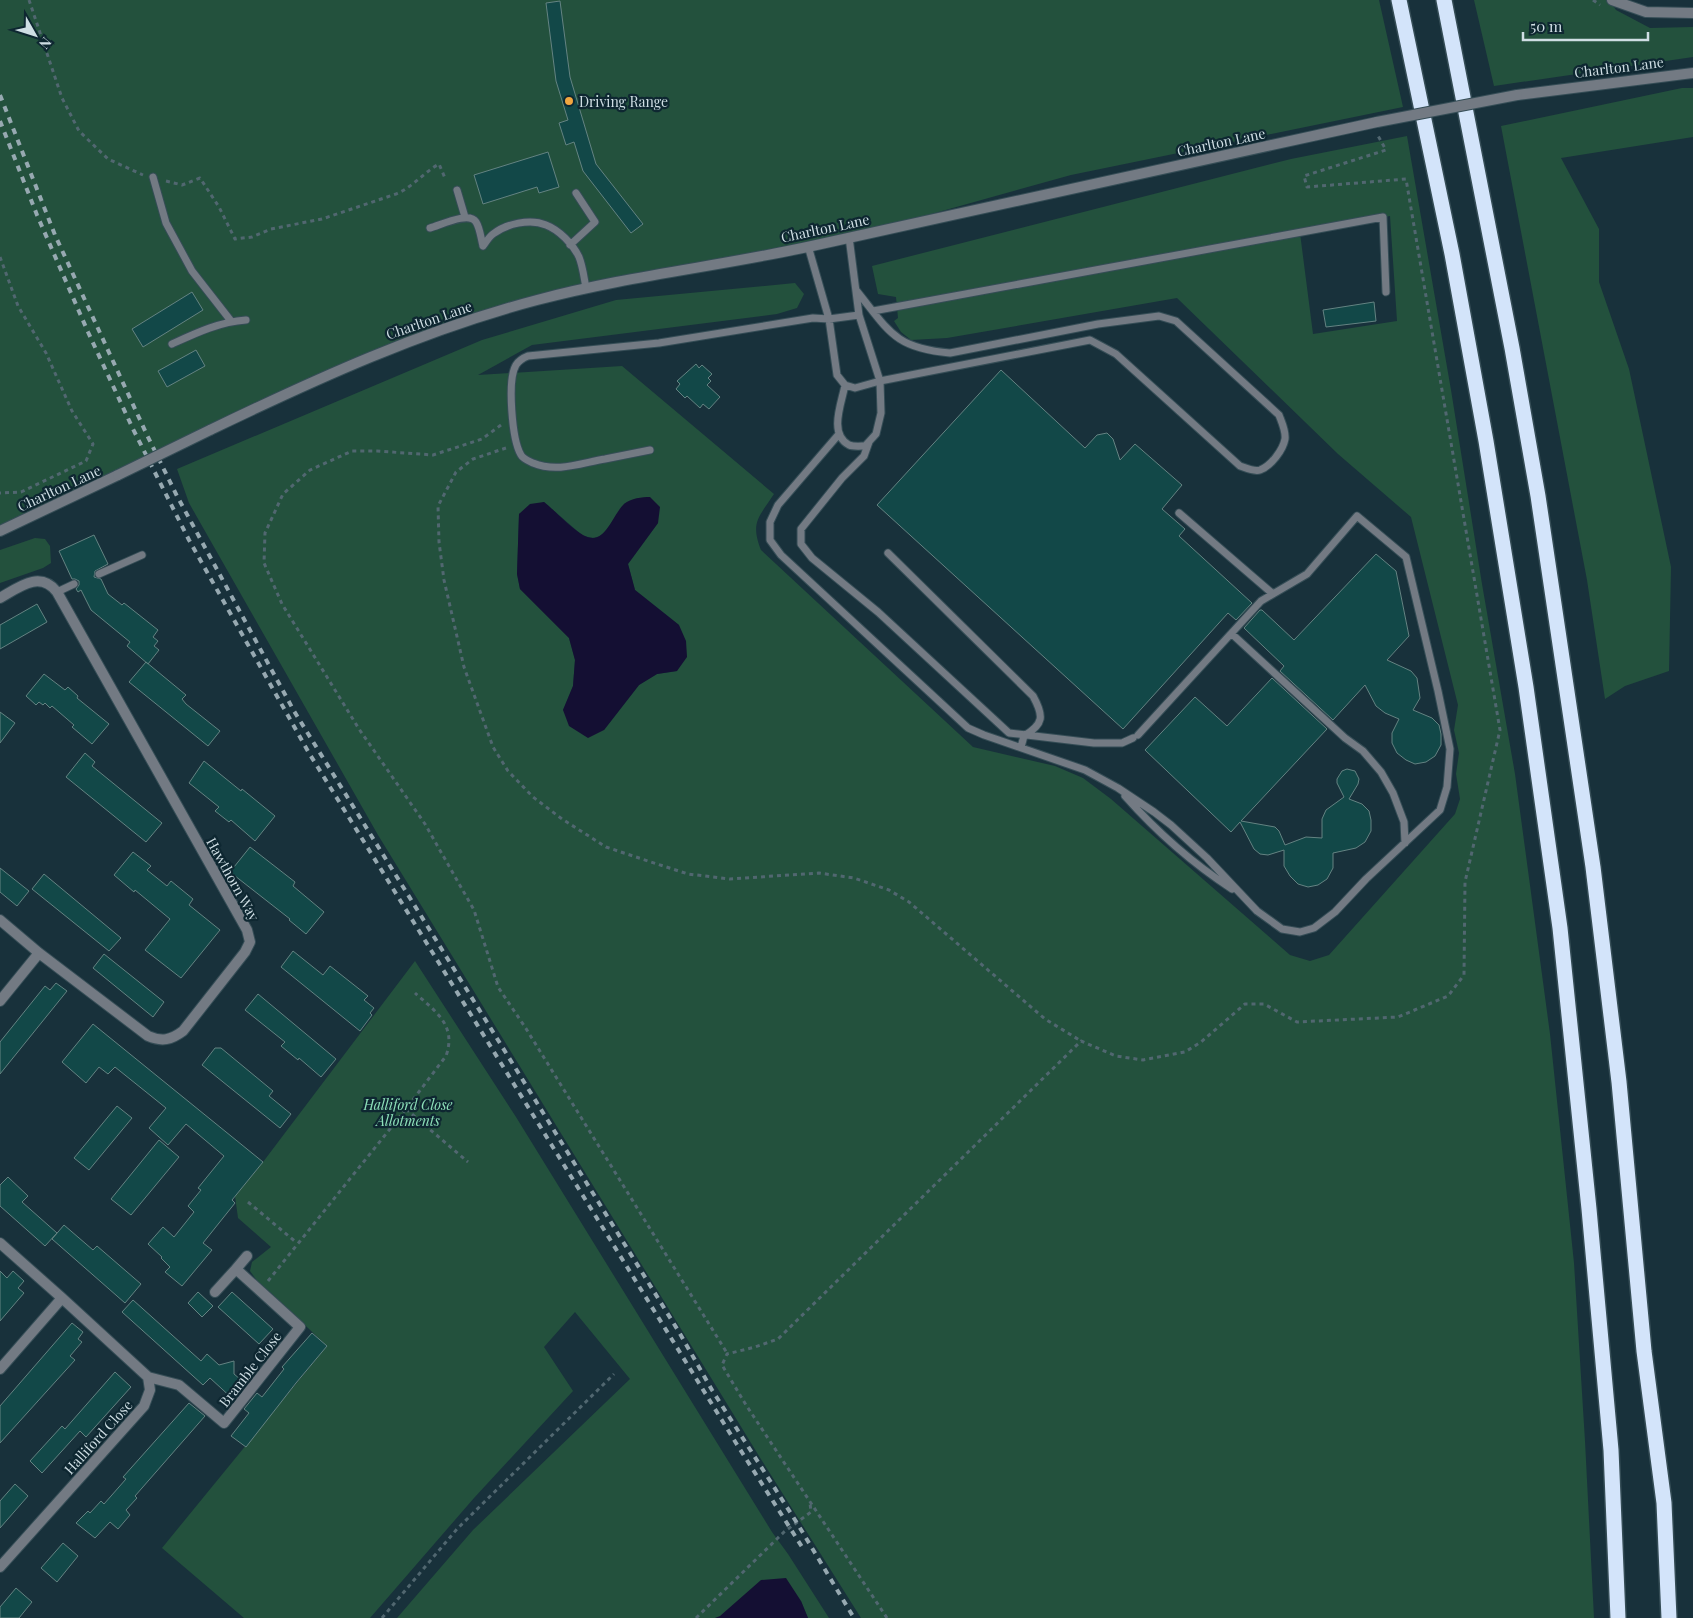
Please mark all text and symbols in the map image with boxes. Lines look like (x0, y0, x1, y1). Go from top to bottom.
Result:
north arrow (10, 10, 60, 60)
scale bar (1523, 10, 1648, 42)
text: 50 m (1530, 16, 1563, 36)
text: N (35, 34, 56, 53)
street label: Charlton Lane (1573, 52, 1665, 82)
place label: Driving Range (579, 92, 668, 111)
marker: Driving Range (563, 95, 575, 107)
street label: Charlton Lane (1175, 123, 1267, 161)
street label: Charlton Lane (779, 209, 871, 247)
street label: Charlton Lane (383, 296, 475, 344)
street label: Charlton Lane (14, 460, 104, 516)
street label: Hawthorn Way (202, 834, 264, 924)
park label: Halliford Close Allotments (362, 1095, 453, 1130)
street label: Bramble Close (215, 1327, 285, 1411)
street label: Halliford Close (60, 1396, 136, 1478)

